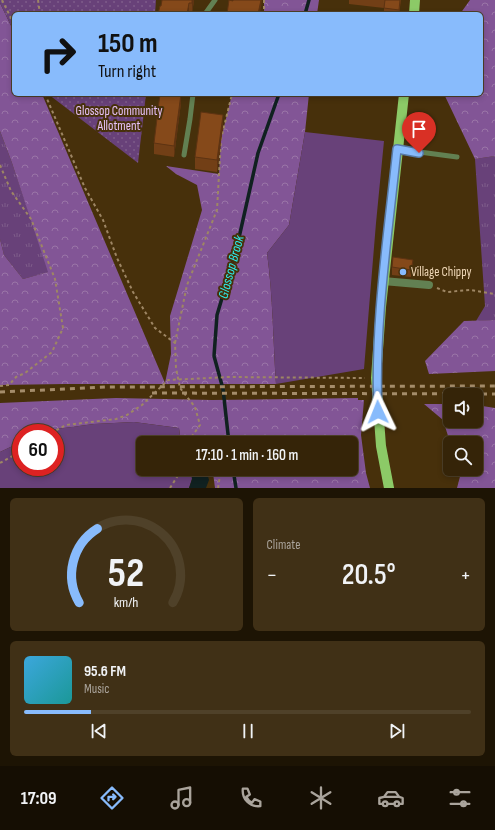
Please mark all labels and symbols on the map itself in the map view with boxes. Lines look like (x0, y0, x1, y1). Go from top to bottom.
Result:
park label: Glossop Community Allotment (75, 103, 163, 134)
pin (402, 112, 436, 153)
water label: Glossop Brook (214, 233, 248, 301)
place label: Village Chippy (411, 264, 472, 280)
marker: Village Chippy (398, 267, 408, 277)
position arrow (357, 391, 399, 433)
speed limit sign: 60 (12, 424, 64, 476)

